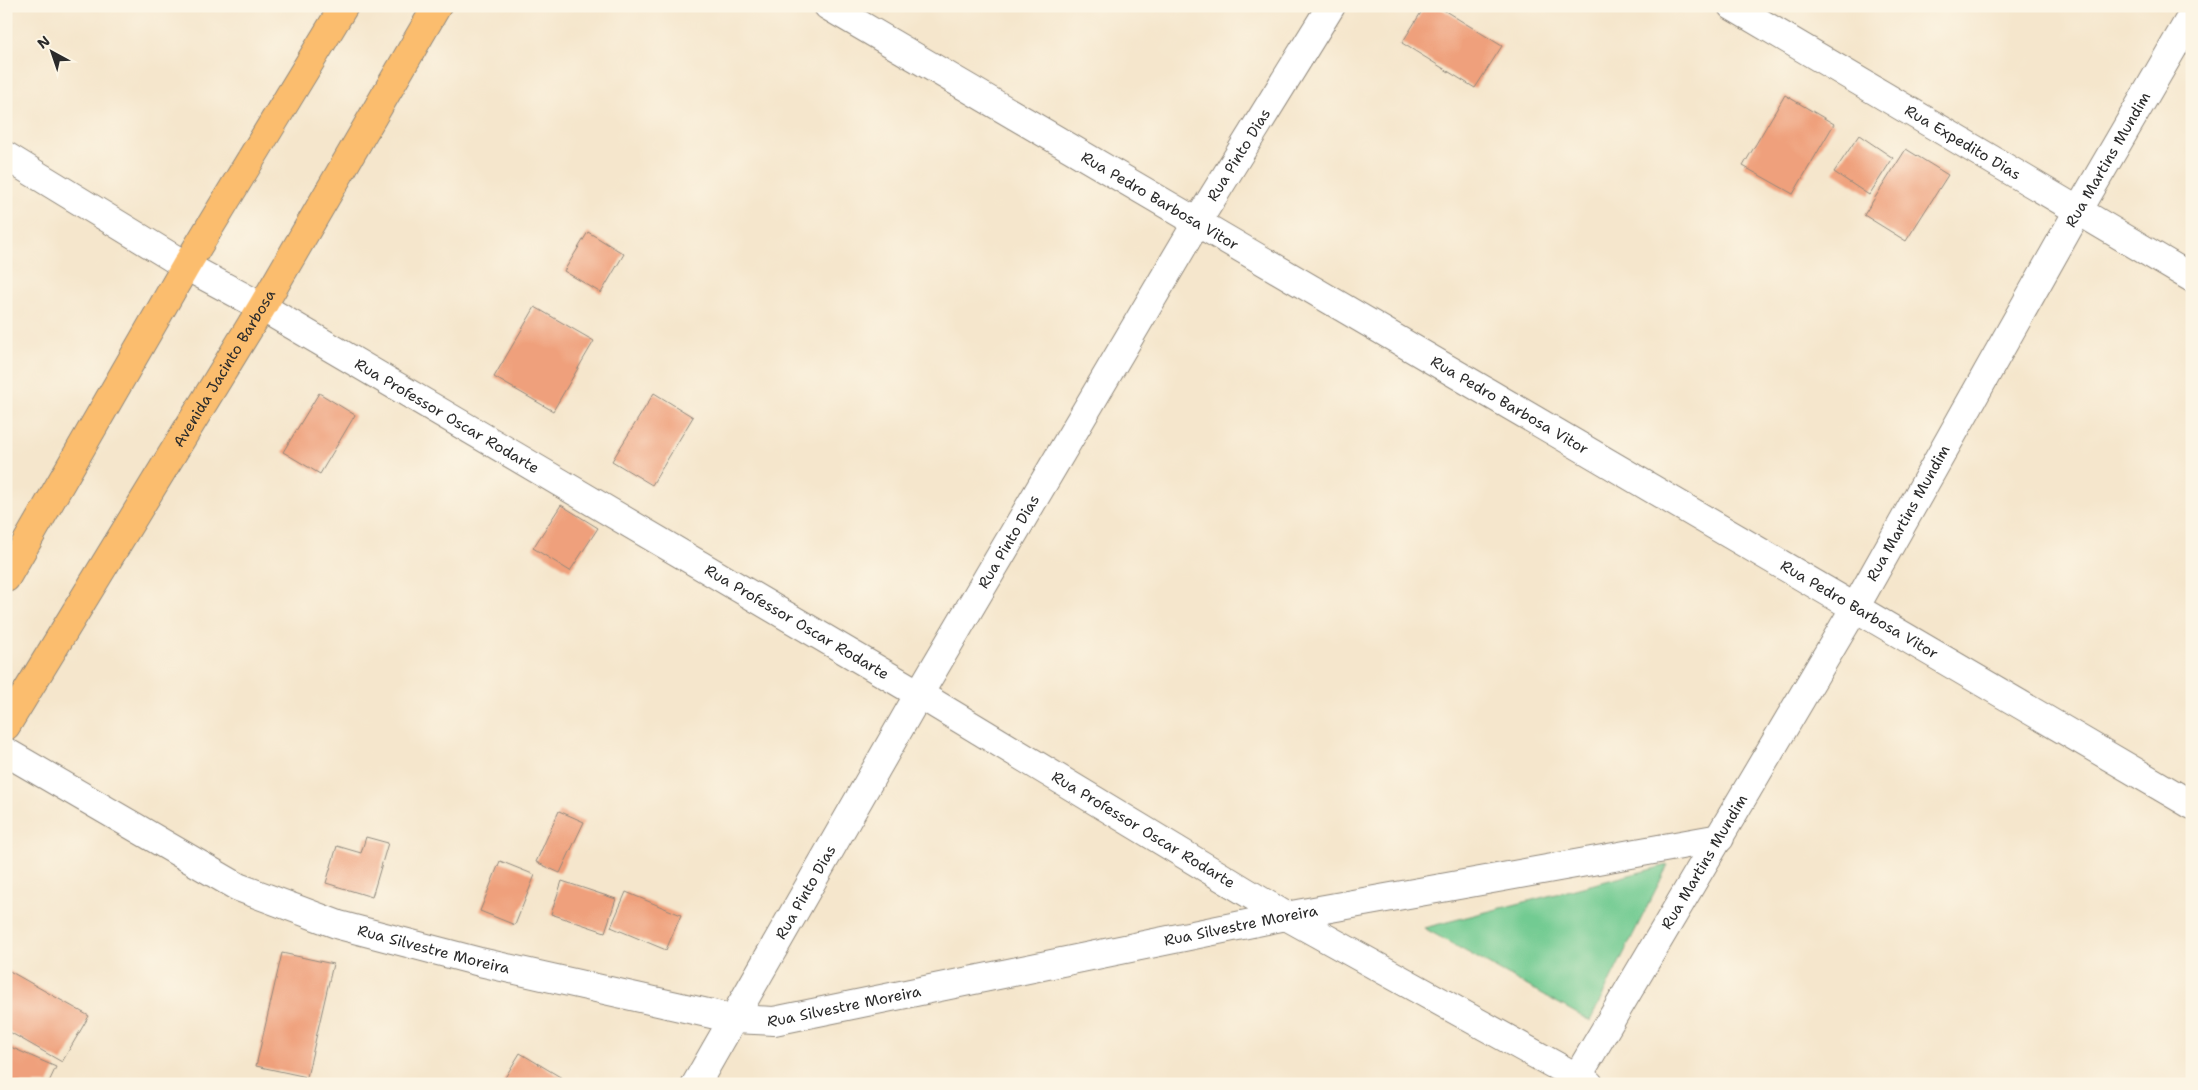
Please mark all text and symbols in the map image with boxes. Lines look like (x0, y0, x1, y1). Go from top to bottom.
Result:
north arrow (28, 28, 78, 78)
text: N (34, 32, 54, 53)
street label: Rua Martins Mundim (2061, 88, 2155, 231)
street label: Rua Expedito Dias (1901, 100, 2024, 185)
street label: Rua Pinto Dias (1202, 105, 1275, 205)
street label: Rua Pedro Barbosa Vitor (1077, 147, 1243, 255)
street label: Avenida Jacinto Barbosa (169, 285, 280, 451)
street label: Rua Pedro Barbosa Vitor (1427, 351, 1592, 459)
street label: Rua Professor Oscar Rodarte (351, 354, 543, 478)
street label: Rua Martins Mundim (1862, 441, 1955, 585)
street label: Rua Pinto Dias (973, 491, 1044, 592)
street label: Rua Pedro Barbosa Vitor (1777, 556, 1942, 664)
street label: Rua Professor Oscar Rodarte (701, 560, 893, 684)
street label: Rua Professor Oscar Rodarte (1048, 767, 1239, 893)
street label: Rua Martins Mundim (1657, 791, 1752, 933)
street label: Rua Pinto Dias (771, 841, 841, 943)
street label: Rua Silvestre Moreira (1162, 900, 1320, 951)
street label: Rua Silvestre Moreira (355, 920, 512, 978)
street label: Rua Silvestre Moreira (767, 981, 923, 1031)

